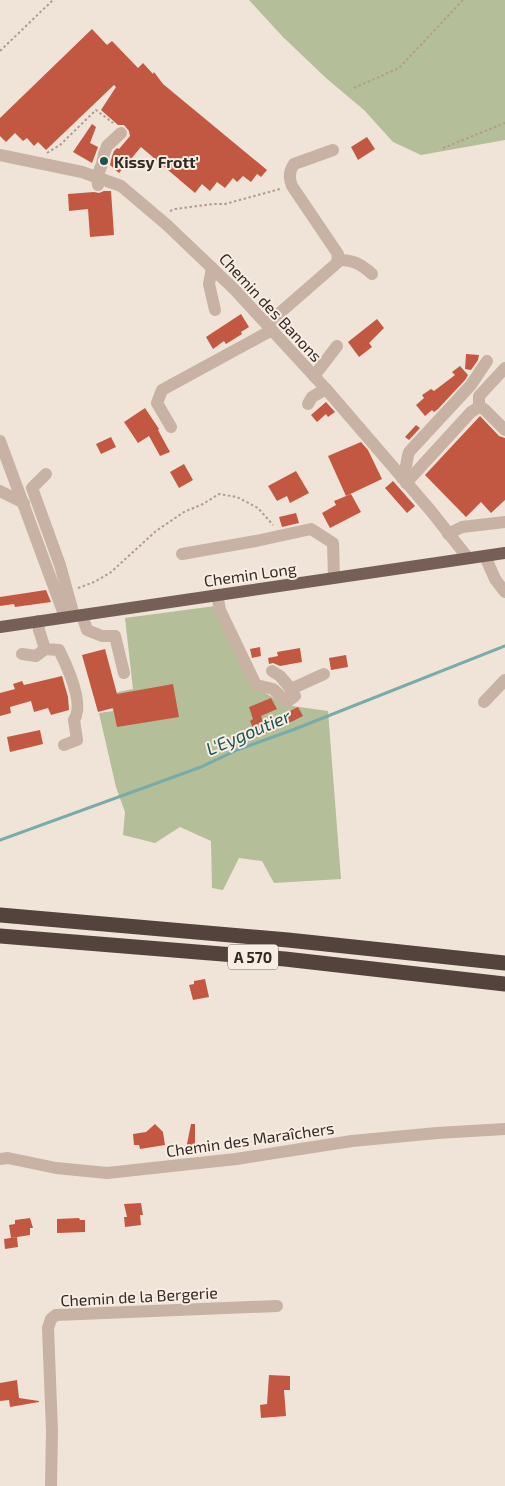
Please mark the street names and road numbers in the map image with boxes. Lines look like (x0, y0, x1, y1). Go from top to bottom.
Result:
street label: Chemin des Banons (216, 249, 326, 365)
street label: Chemin Long (202, 558, 298, 590)
road number: A 570 (228, 944, 278, 970)
street label: Chemin des Maraîchers (165, 1118, 335, 1160)
street label: Chemin de la Bergerie (60, 1282, 218, 1310)

